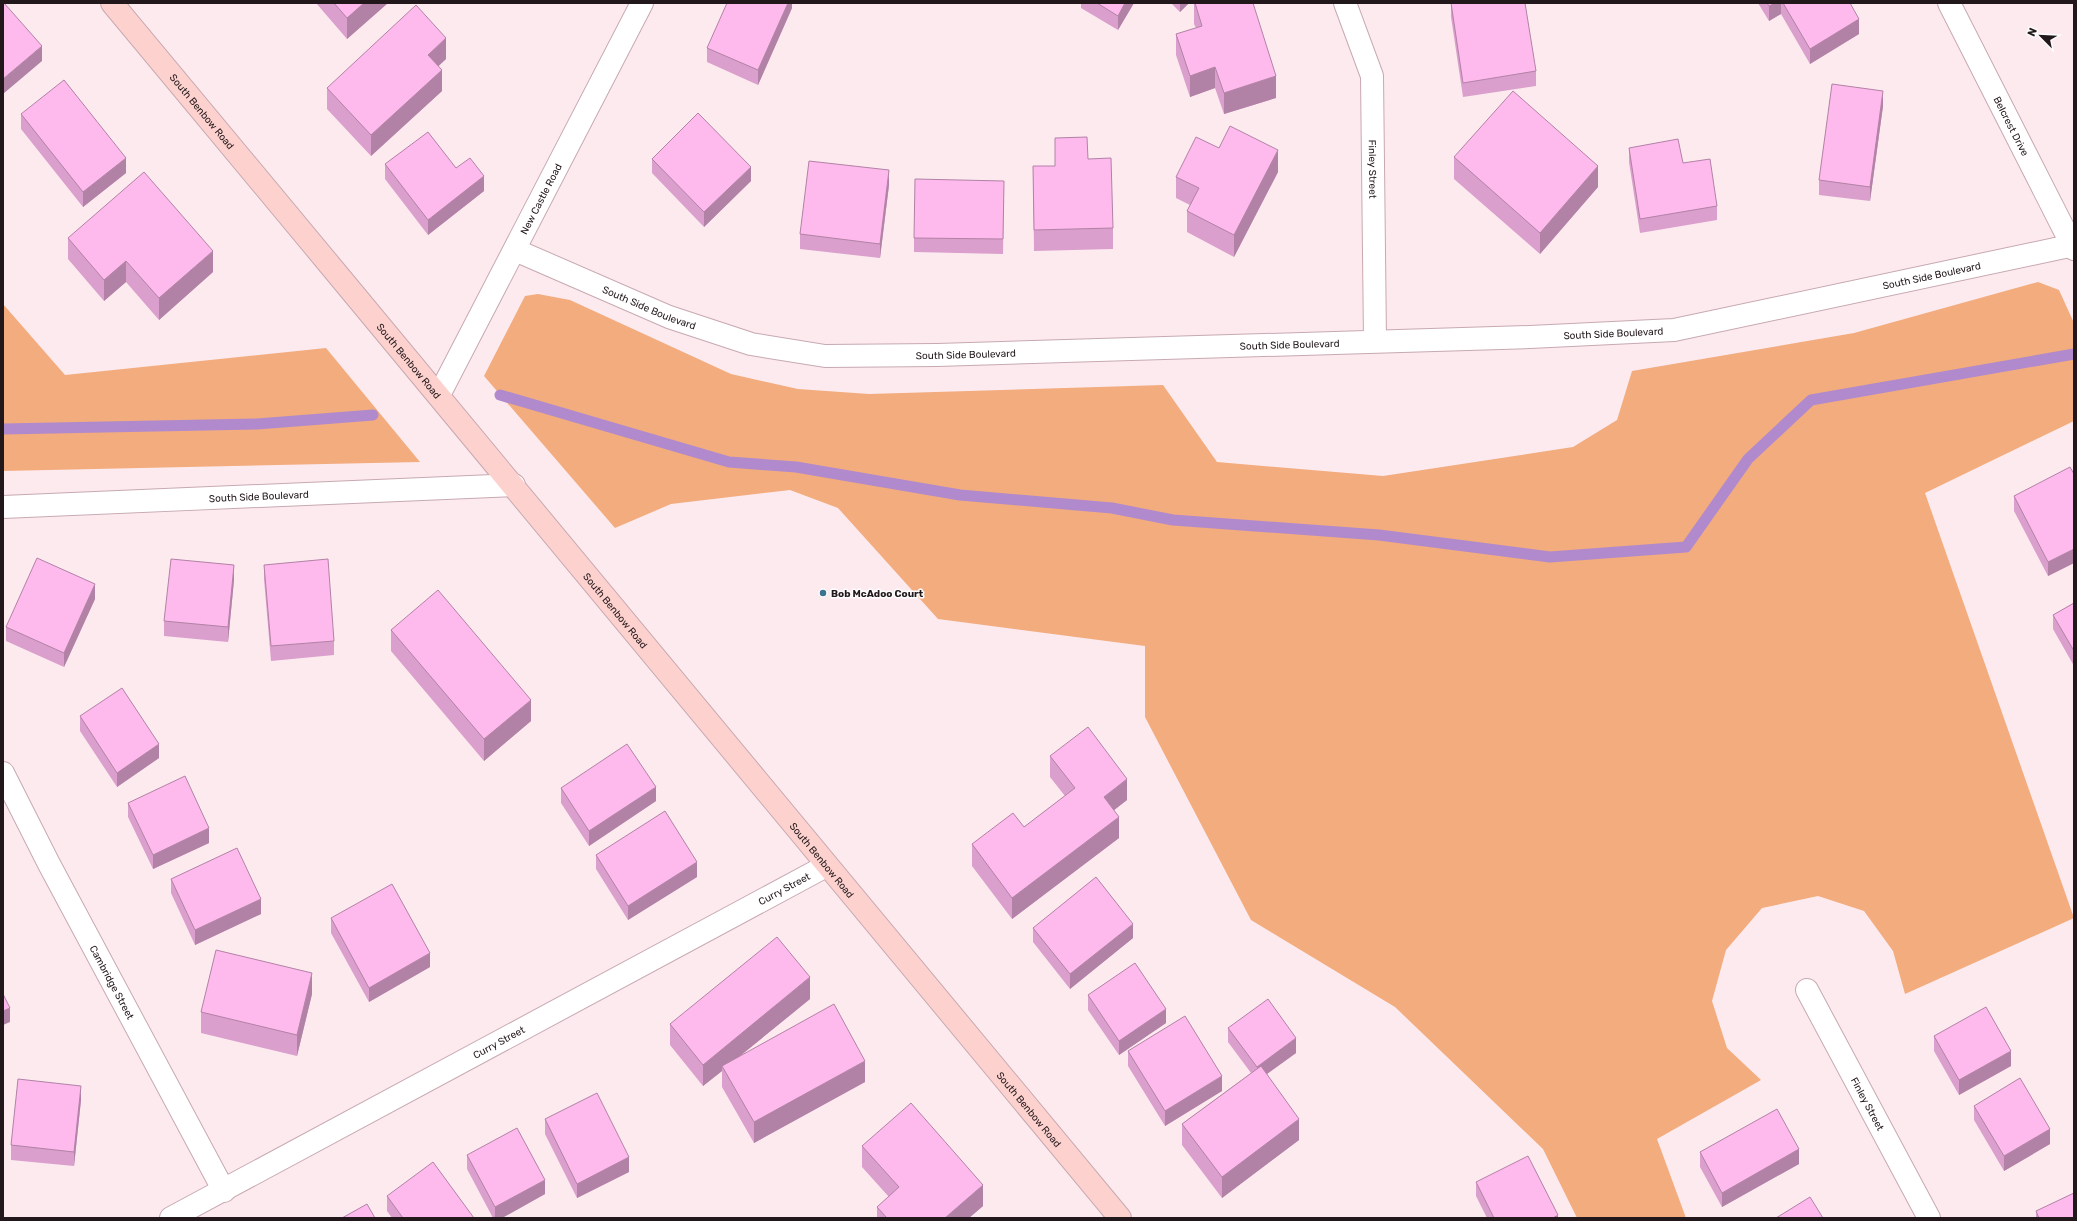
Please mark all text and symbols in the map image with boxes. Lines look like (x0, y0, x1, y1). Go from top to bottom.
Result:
north arrow (2021, 16, 2061, 56)
text: N (2025, 26, 2040, 38)
street label: South Benbow Road (167, 72, 236, 152)
street label: Belcrest Drive (1991, 95, 2031, 159)
street label: Finley Street (1366, 140, 1378, 199)
street label: New Castle Road (518, 162, 565, 237)
street label: South Side Boulevard (1882, 260, 1982, 293)
street label: South Side Boulevard (600, 284, 697, 332)
street label: South Benbow Road (374, 321, 443, 402)
street label: South Side Boulevard (1563, 326, 1664, 342)
street label: South Side Boulevard (1239, 338, 1340, 353)
street label: South Side Boulevard (916, 348, 1016, 362)
street label: South Side Boulevard (209, 489, 309, 505)
street label: South Benbow Road (580, 571, 650, 651)
marker: Bob McAdoo Court (818, 588, 828, 598)
place label: Bob McAdoo Court (831, 588, 924, 600)
street label: South Benbow Road (787, 820, 856, 901)
street label: Curry Street (757, 871, 813, 908)
street label: Cambridge Street (87, 944, 136, 1022)
street label: Curry Street (471, 1024, 527, 1062)
street label: South Benbow Road (994, 1070, 1063, 1150)
street label: Finley Street (1848, 1075, 1886, 1133)

